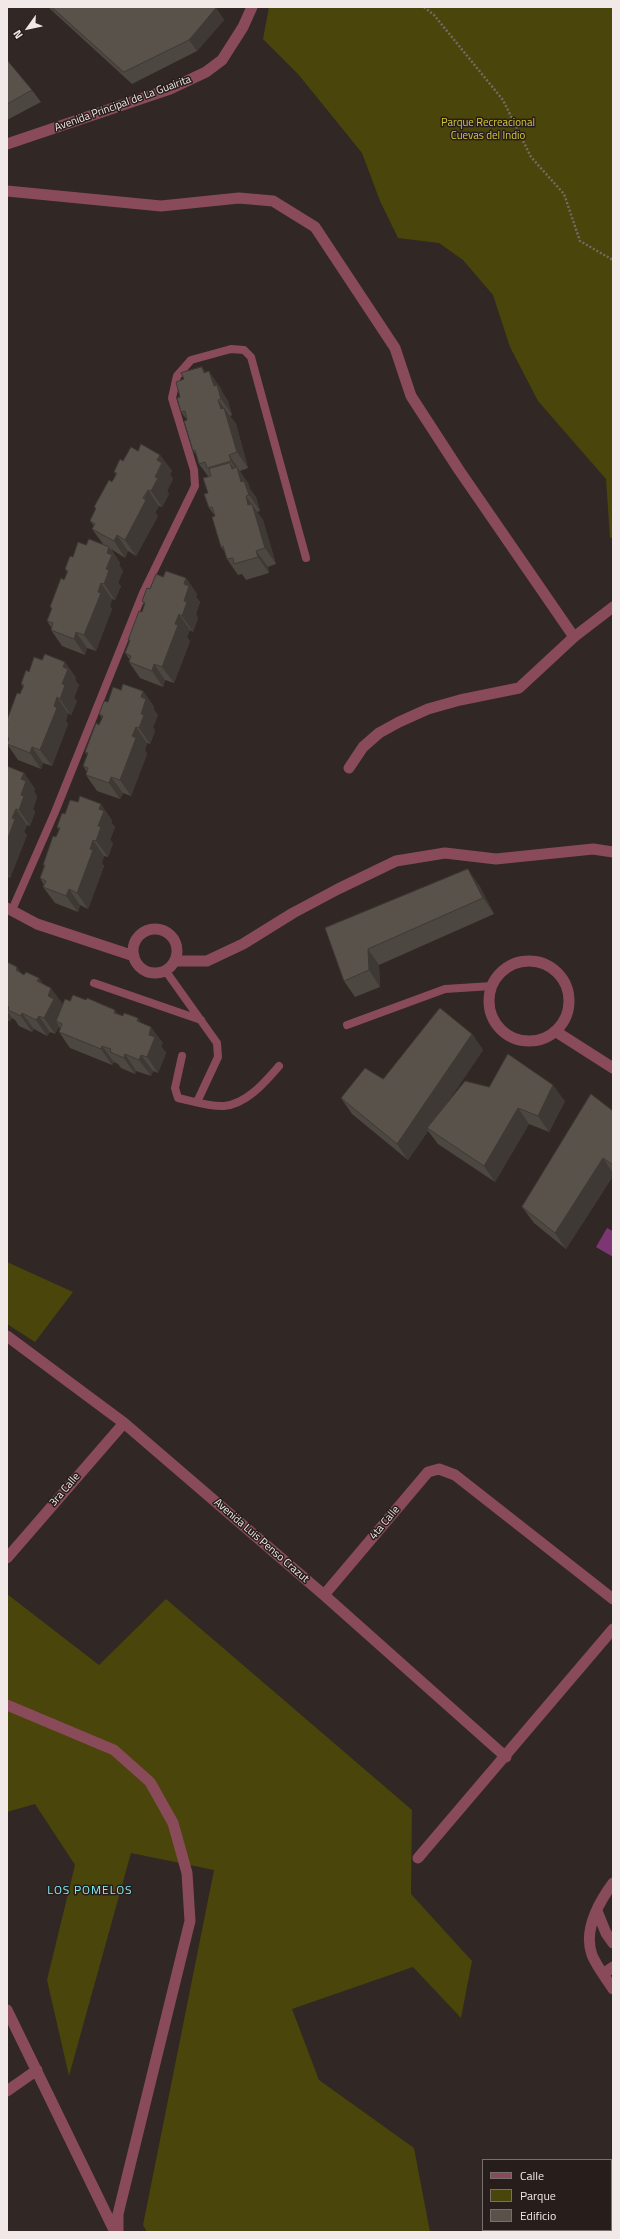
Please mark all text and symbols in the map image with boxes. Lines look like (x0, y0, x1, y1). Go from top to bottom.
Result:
north arrow (8, 8, 48, 48)
text: N (9, 27, 27, 42)
street label: Avenida Principal de La Guairita (53, 73, 193, 135)
park label: Parque Recreacional Cuevas del Indio (441, 116, 535, 142)
street label: 3ra Calle (47, 1471, 83, 1509)
street label: Avenida Luis Penso Crazut (211, 1496, 311, 1586)
street label: 4ta Calle (367, 1503, 403, 1543)
district label: LOS POMELOS (47, 1884, 133, 1898)
legend (482, 2159, 612, 2231)
text: Calle (520, 2166, 544, 2185)
text: Parque (520, 2186, 556, 2205)
text: Edificio (520, 2206, 556, 2225)

